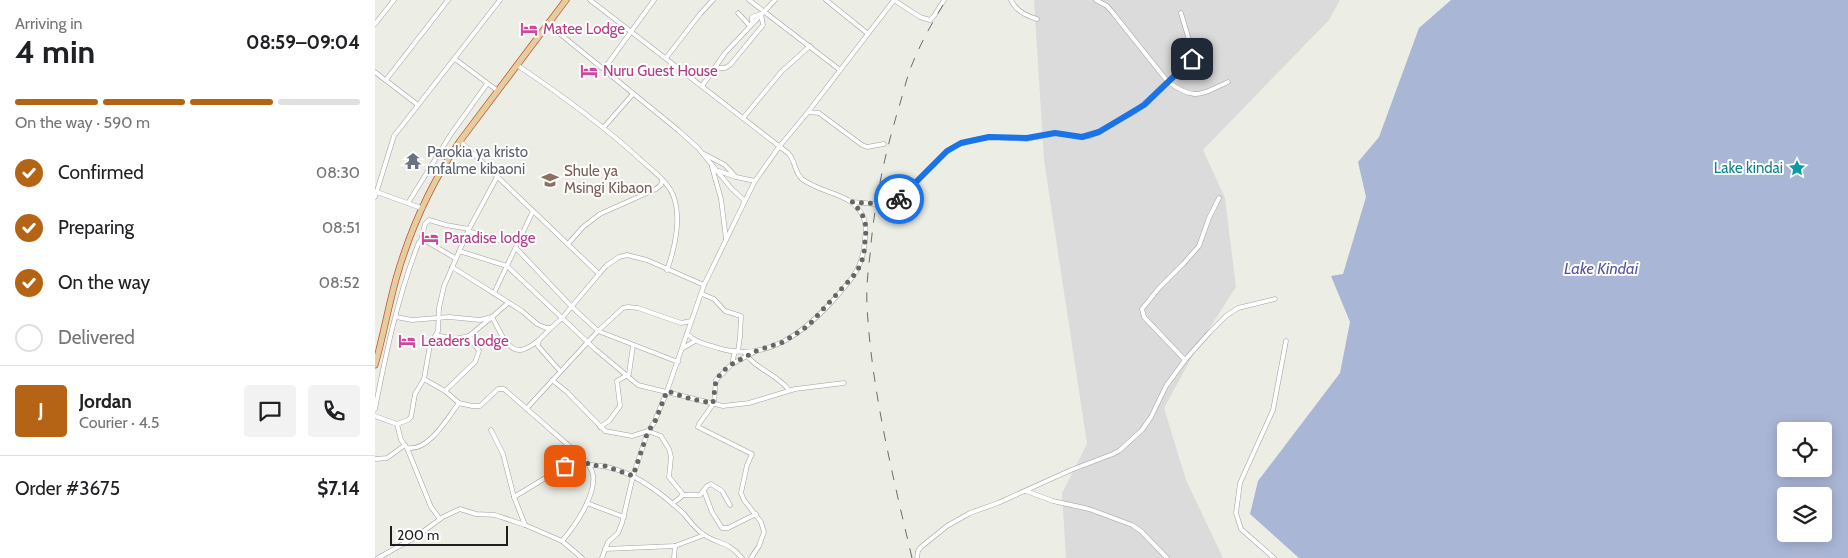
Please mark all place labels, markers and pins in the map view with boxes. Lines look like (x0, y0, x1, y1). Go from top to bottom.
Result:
hotel icon: Matee Lodge (519, 19, 539, 39)
place label: Matee Lodge (543, 20, 625, 38)
pin (1171, 38, 1213, 80)
hotel icon: Nuru Guest House (579, 61, 599, 81)
place label: Nuru Guest House (603, 62, 718, 80)
place label: Parokia ya kristo mfalme kibaoni (427, 143, 528, 178)
temple icon: Parokia ya kristo mfalme kibaoni (403, 151, 423, 171)
place icon: Lake kindai (1787, 158, 1807, 178)
place label: Lake kindai (1714, 159, 1783, 177)
place label: Shule ya Msingi Kibaon (564, 162, 652, 197)
school or university icon: Shule ya Msingi Kibaon (540, 170, 560, 190)
hotel icon: Paradise lodge (420, 228, 440, 248)
place label: Paradise lodge (444, 229, 536, 247)
hotel icon: Leaders lodge (397, 331, 417, 351)
place label: Leaders lodge (421, 332, 509, 350)
pin (544, 445, 586, 487)

